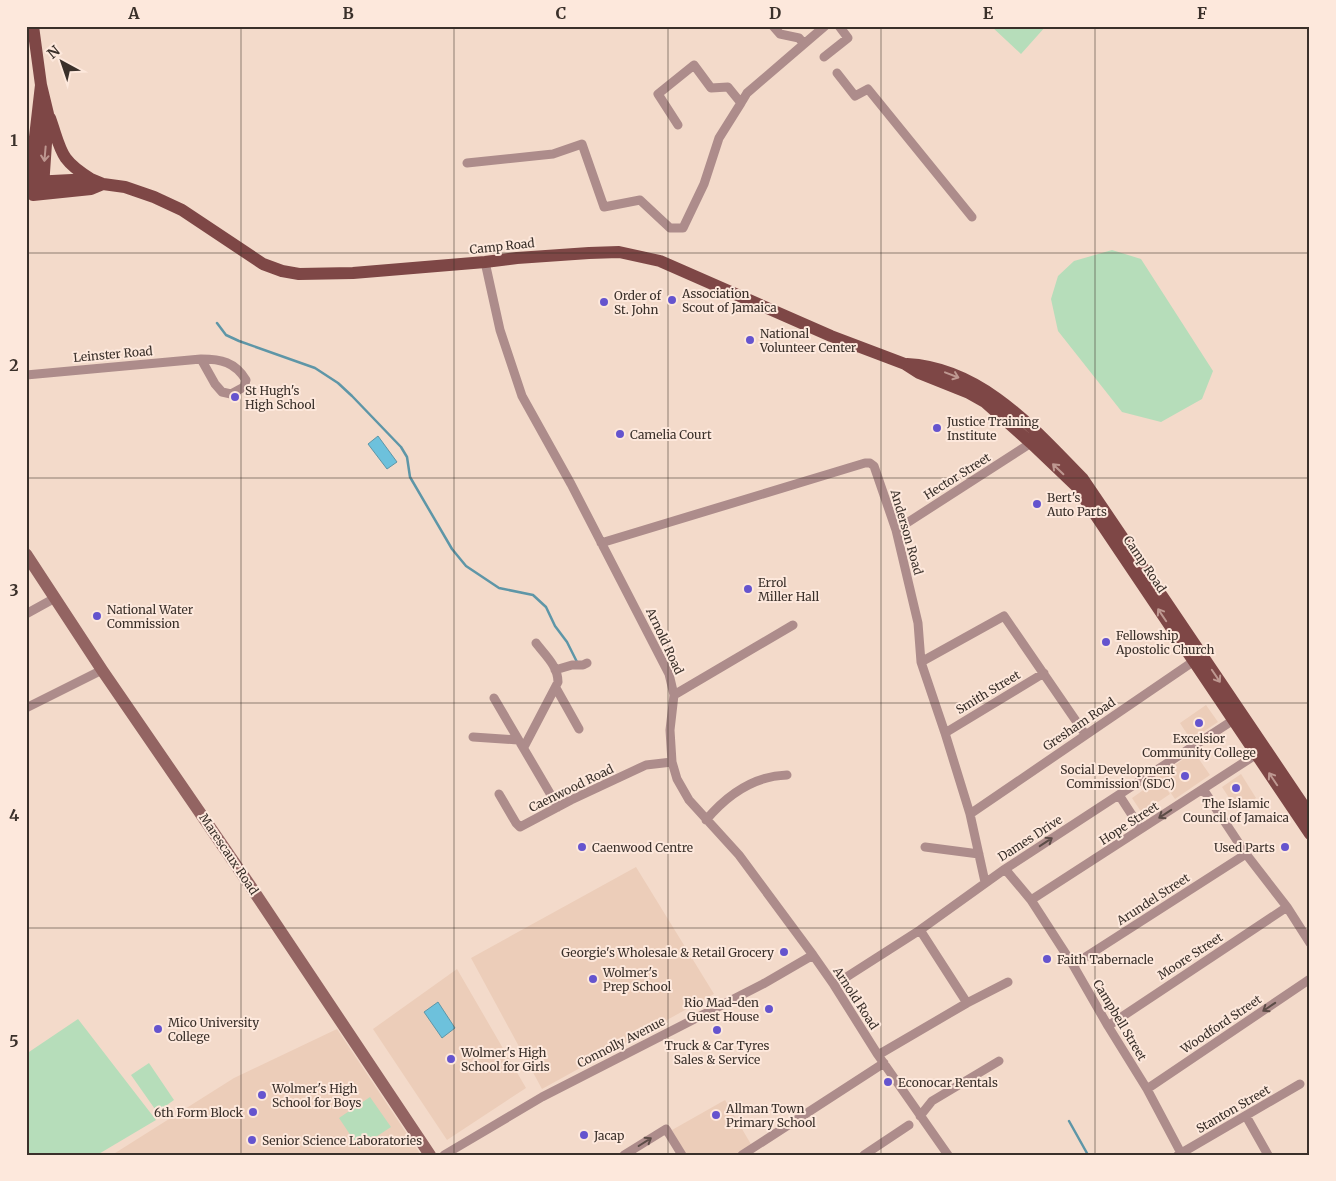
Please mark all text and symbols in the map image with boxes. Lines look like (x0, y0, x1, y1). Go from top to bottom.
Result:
text: A (127, 3, 140, 23)
text: B (342, 3, 354, 23)
text: C (556, 3, 566, 23)
text: D (769, 3, 781, 23)
text: E (983, 3, 994, 23)
text: F (1197, 3, 1207, 23)
north arrow (38, 38, 88, 88)
text: N (44, 42, 64, 62)
text: 1 (10, 130, 18, 150)
one-way arrow (40, 146, 50, 162)
street label: Camp Road (469, 235, 535, 257)
place label: Association Scout of Jamaica (681, 286, 777, 315)
place label: Order of St. John (614, 288, 661, 317)
marker: Association Scout of Jamaica (666, 294, 678, 306)
marker: Order of St. John (598, 296, 610, 308)
place label: National Volunteer Center (759, 326, 857, 355)
marker: National Volunteer Center (744, 334, 756, 346)
street label: Leinster Road (73, 343, 153, 365)
text: 2 (9, 355, 19, 375)
one-way arrow (944, 370, 959, 380)
place label: St Hugh's High School (245, 383, 316, 412)
marker: St Hugh's High School (229, 391, 241, 403)
place label: Justice Training Institute (946, 414, 1040, 443)
marker: Justice Training Institute (931, 422, 943, 434)
place label: Camelia Court (630, 427, 712, 442)
marker: Camelia Court (614, 428, 626, 440)
street label: Hector Street (921, 449, 993, 502)
one-way arrow (1052, 463, 1064, 475)
street label: Anderson Road (887, 487, 926, 576)
place label: Bert's Auto Parts (1046, 490, 1107, 519)
marker: Bert's Auto Parts (1031, 498, 1043, 510)
street label: Camp Road (1120, 533, 1170, 595)
place label: Errol Miller Hall (758, 575, 819, 604)
text: 3 (9, 580, 19, 600)
marker: Errol Miller Hall (742, 583, 754, 595)
place label: National Water Commission (107, 602, 194, 631)
street label: Arnold Road (643, 604, 687, 677)
one-way arrow (1157, 608, 1167, 622)
marker: National Water Commission (91, 610, 103, 622)
place label: Fellowship Apostolic Church (1115, 628, 1215, 657)
marker: Fellowship Apostolic Church (1100, 636, 1112, 648)
street label: Smith Street (953, 667, 1023, 717)
one-way arrow (1211, 669, 1221, 683)
street label: Gresham Road (1040, 694, 1118, 754)
marker: Excelsior Community College (1193, 717, 1205, 729)
place label: Excelsior Community College (1142, 731, 1256, 760)
street label: Caenwood Road (526, 761, 616, 815)
place label: Social Development Commission (SDC) (1060, 762, 1175, 791)
marker: Social Development Commission (SDC) (1179, 770, 1191, 782)
one-way arrow (1268, 772, 1278, 786)
marker: The Islamic Council of Jamaica (1230, 782, 1242, 794)
place label: The Islamic Council of Jamaica (1183, 796, 1290, 825)
street label: Hope Street (1097, 798, 1162, 848)
text: 4 (9, 805, 19, 825)
one-way arrow (1158, 809, 1172, 819)
street label: Marescaux Road (196, 811, 262, 897)
street label: Dames Drive (995, 812, 1065, 864)
one-way arrow (1039, 837, 1053, 847)
place label: Caenwood Centre (592, 840, 693, 855)
place label: Used Parts (1214, 840, 1275, 855)
marker: Caenwood Centre (576, 841, 588, 853)
marker: Used Parts (1279, 841, 1291, 853)
street label: Arundel Street (1113, 870, 1192, 929)
street label: Moore Street (1155, 929, 1226, 983)
place label: Georgie's Wholesale & Retail Grocery (561, 945, 774, 960)
marker: Georgie's Wholesale & Retail Grocery (778, 946, 790, 958)
place label: Faith Tabernacle (1057, 952, 1153, 967)
marker: Faith Tabernacle (1041, 953, 1053, 965)
street label: Arnold Road (830, 963, 882, 1032)
place label: Wolmer's Prep School (602, 965, 672, 994)
marker: Wolmer's Prep School (587, 973, 599, 985)
street label: Campbell Street (1090, 977, 1150, 1063)
street label: Woodford Street (1177, 991, 1264, 1057)
place label: Rio Mad-den Guest House (684, 995, 759, 1024)
one-way arrow (1263, 1002, 1277, 1012)
marker: Rio Mad-den Guest House (763, 1003, 775, 1015)
street label: Connolly Avenue (575, 1013, 667, 1071)
place label: Mico University College (168, 1015, 259, 1044)
marker: Mico University College (152, 1023, 164, 1035)
marker: Truck & Car Tyres Sales & Service (711, 1024, 723, 1036)
text: 5 (9, 1031, 19, 1051)
place label: Truck & Car Tyres Sales & Service (665, 1038, 770, 1067)
place label: Wolmer's High School for Girls (460, 1045, 550, 1074)
marker: Wolmer's High School for Girls (445, 1053, 457, 1065)
place label: Econocar Rentals (898, 1075, 998, 1090)
marker: Econocar Rentals (882, 1076, 894, 1088)
place label: Wolmer's High School for Boys (271, 1081, 362, 1110)
street label: Stanton Street (1194, 1082, 1273, 1136)
marker: Wolmer's High School for Boys (256, 1089, 268, 1101)
place label: Allman Town Primary School (725, 1101, 816, 1130)
place label: 6th Form Block (154, 1105, 243, 1120)
marker: 6th Form Block (247, 1106, 259, 1118)
marker: Allman Town Primary School (710, 1109, 722, 1121)
place label: Jacap (593, 1128, 624, 1143)
marker: Jacap (578, 1129, 590, 1141)
place label: Senior Science Laboratories (262, 1133, 422, 1148)
marker: Senior Science Laboratories (246, 1134, 258, 1146)
one-way arrow (637, 1136, 651, 1146)

